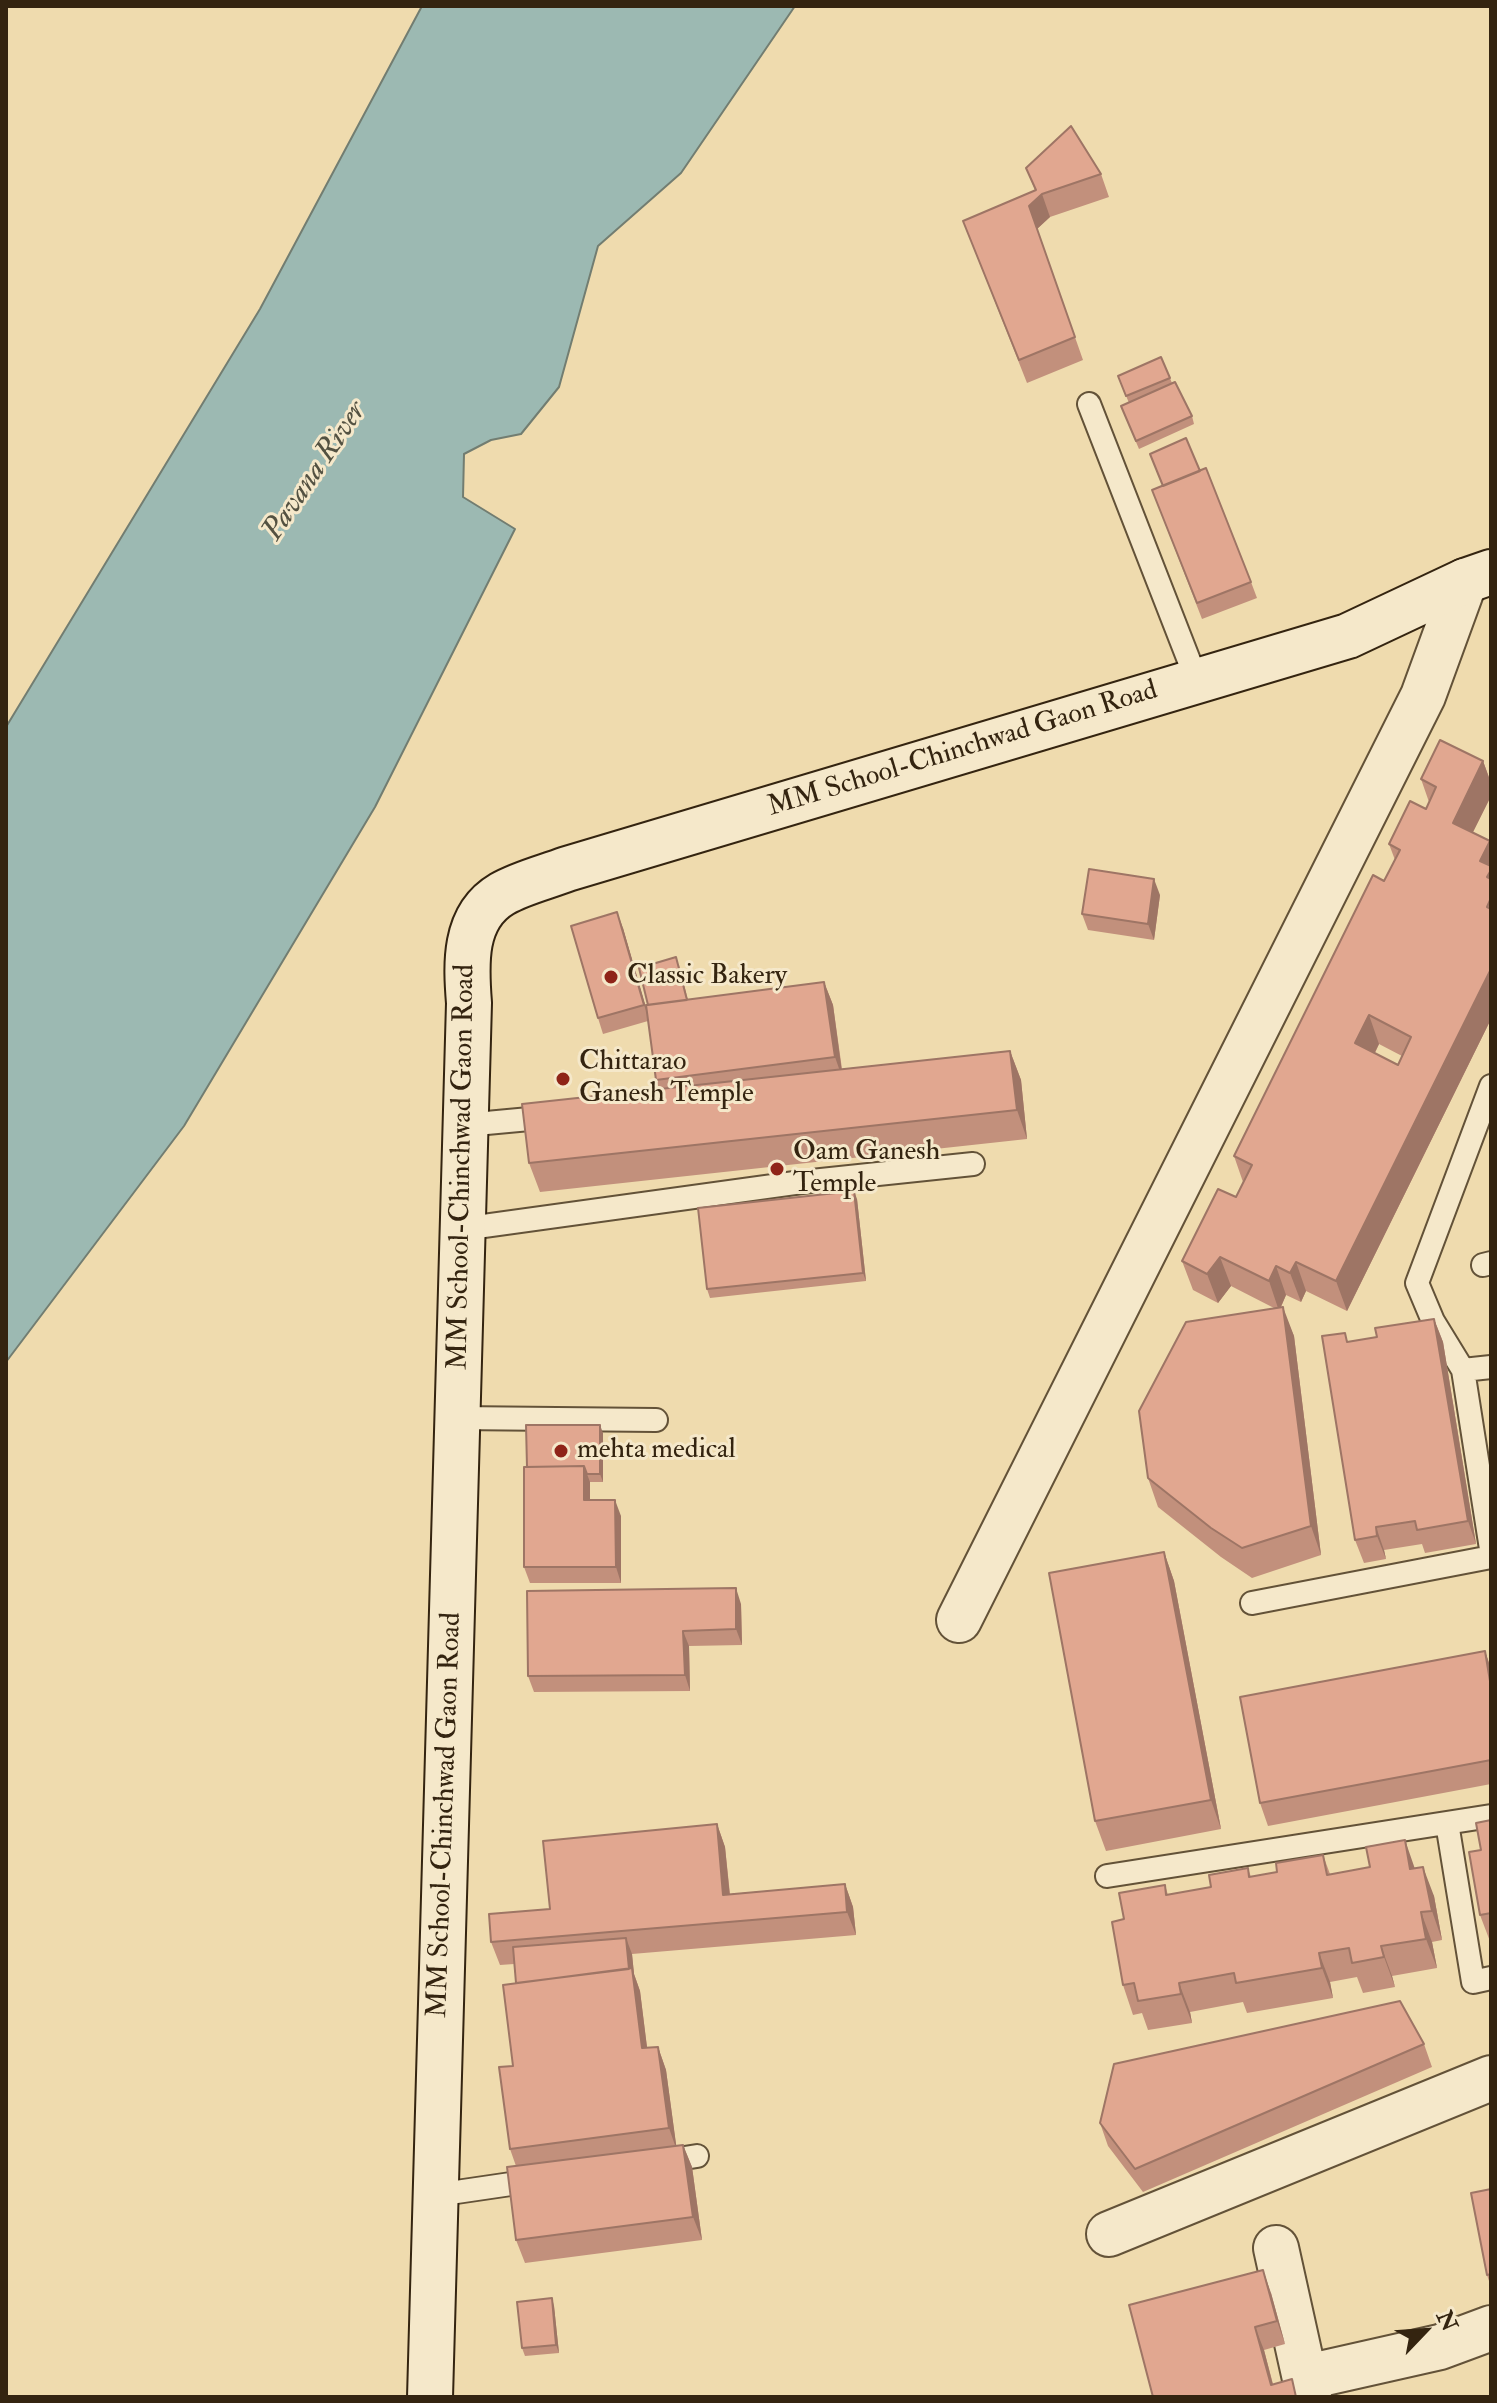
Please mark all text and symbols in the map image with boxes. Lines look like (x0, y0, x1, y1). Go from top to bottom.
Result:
water label: Pavana River (256, 396, 376, 548)
street label: MM School-Chinchwad Gaon Road (764, 675, 1162, 825)
place label: Classic Bakery (627, 960, 787, 994)
street label: MM School-Chinchwad Gaon Road (443, 964, 483, 1370)
marker: Classic Bakery (602, 968, 620, 986)
place label: Chittarao Ganesh Temple (579, 1046, 754, 1112)
marker: Chittarao Ganesh Temple (554, 1070, 572, 1088)
place label: Oam Ganesh Temple (793, 1136, 940, 1202)
marker: Oam Ganesh Temple (768, 1160, 786, 1178)
place label: mehta medical (577, 1434, 736, 1468)
marker: mehta medical (552, 1442, 570, 1460)
street label: MM School-Chinchwad Gaon Road (422, 1612, 470, 2018)
north arrow (1385, 2291, 1465, 2371)
text: N (1430, 2306, 1464, 2336)

